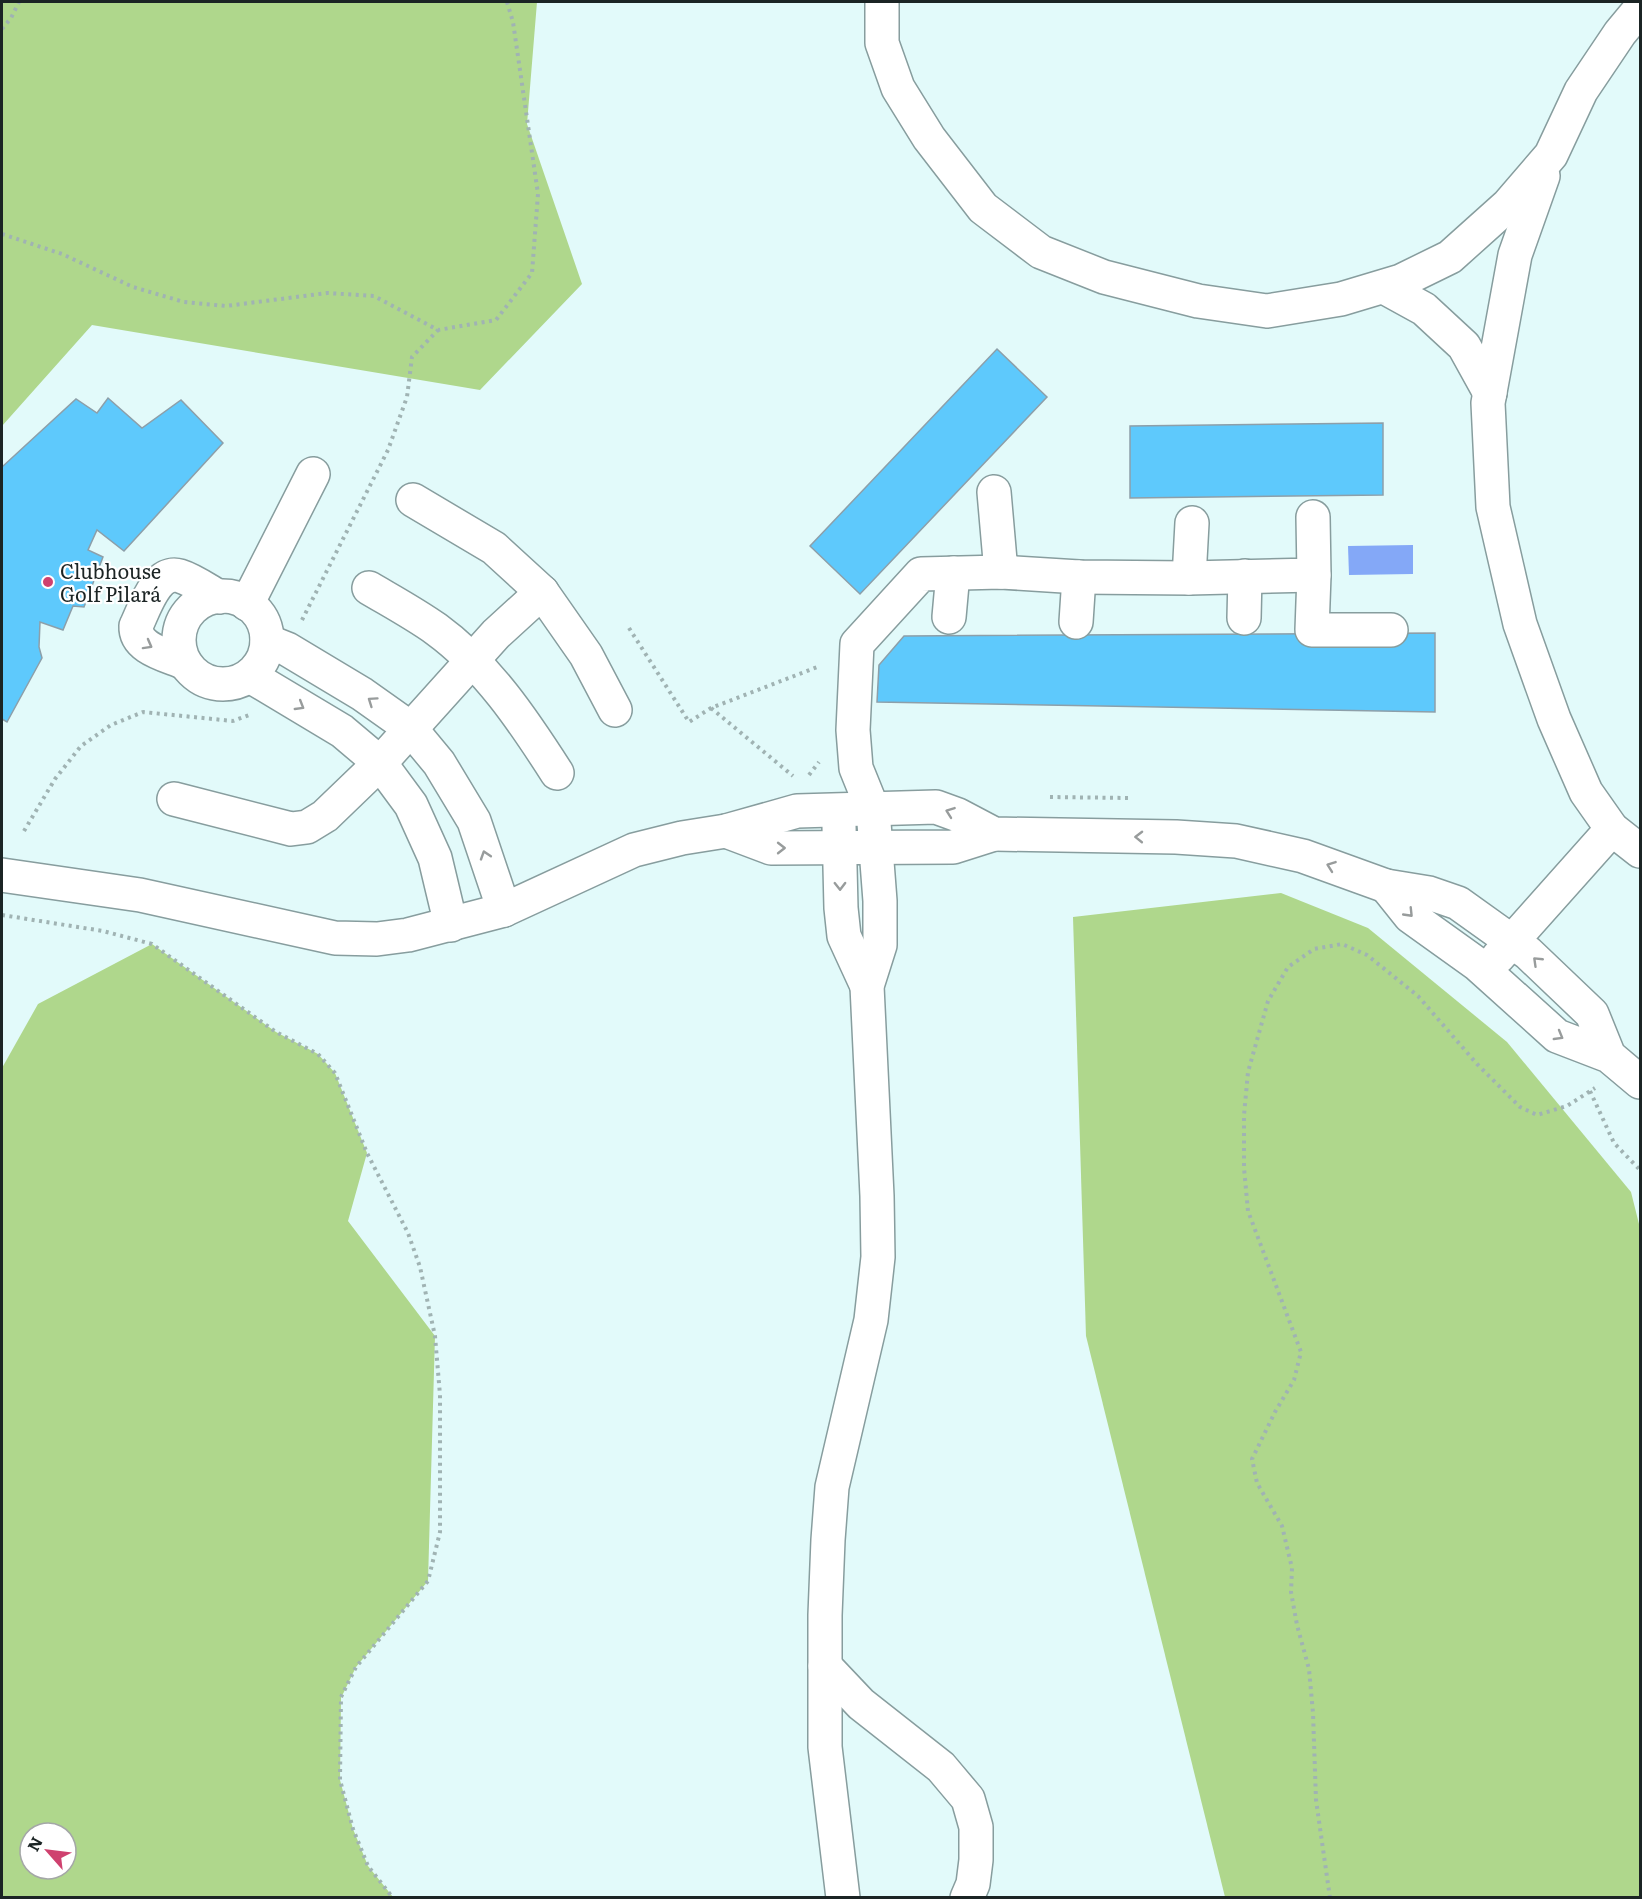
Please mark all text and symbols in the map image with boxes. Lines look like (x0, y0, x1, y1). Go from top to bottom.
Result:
place label: Clubhouse Golf Pilará (60, 555, 161, 608)
marker: Clubhouse Golf Pilará (41, 575, 55, 589)
one-way arrow (142, 638, 152, 650)
one-way arrow (368, 697, 379, 708)
one-way arrow (294, 698, 304, 710)
one-way arrow (945, 807, 956, 819)
one-way arrow (1135, 830, 1144, 843)
one-way arrow (777, 842, 786, 854)
one-way arrow (480, 850, 493, 861)
one-way arrow (1326, 860, 1337, 873)
one-way arrow (834, 881, 846, 890)
one-way arrow (1401, 905, 1412, 916)
one-way arrow (1534, 957, 1544, 968)
one-way arrow (1553, 1029, 1563, 1040)
north arrow (18, 1821, 78, 1881)
text: N (20, 1832, 48, 1855)

